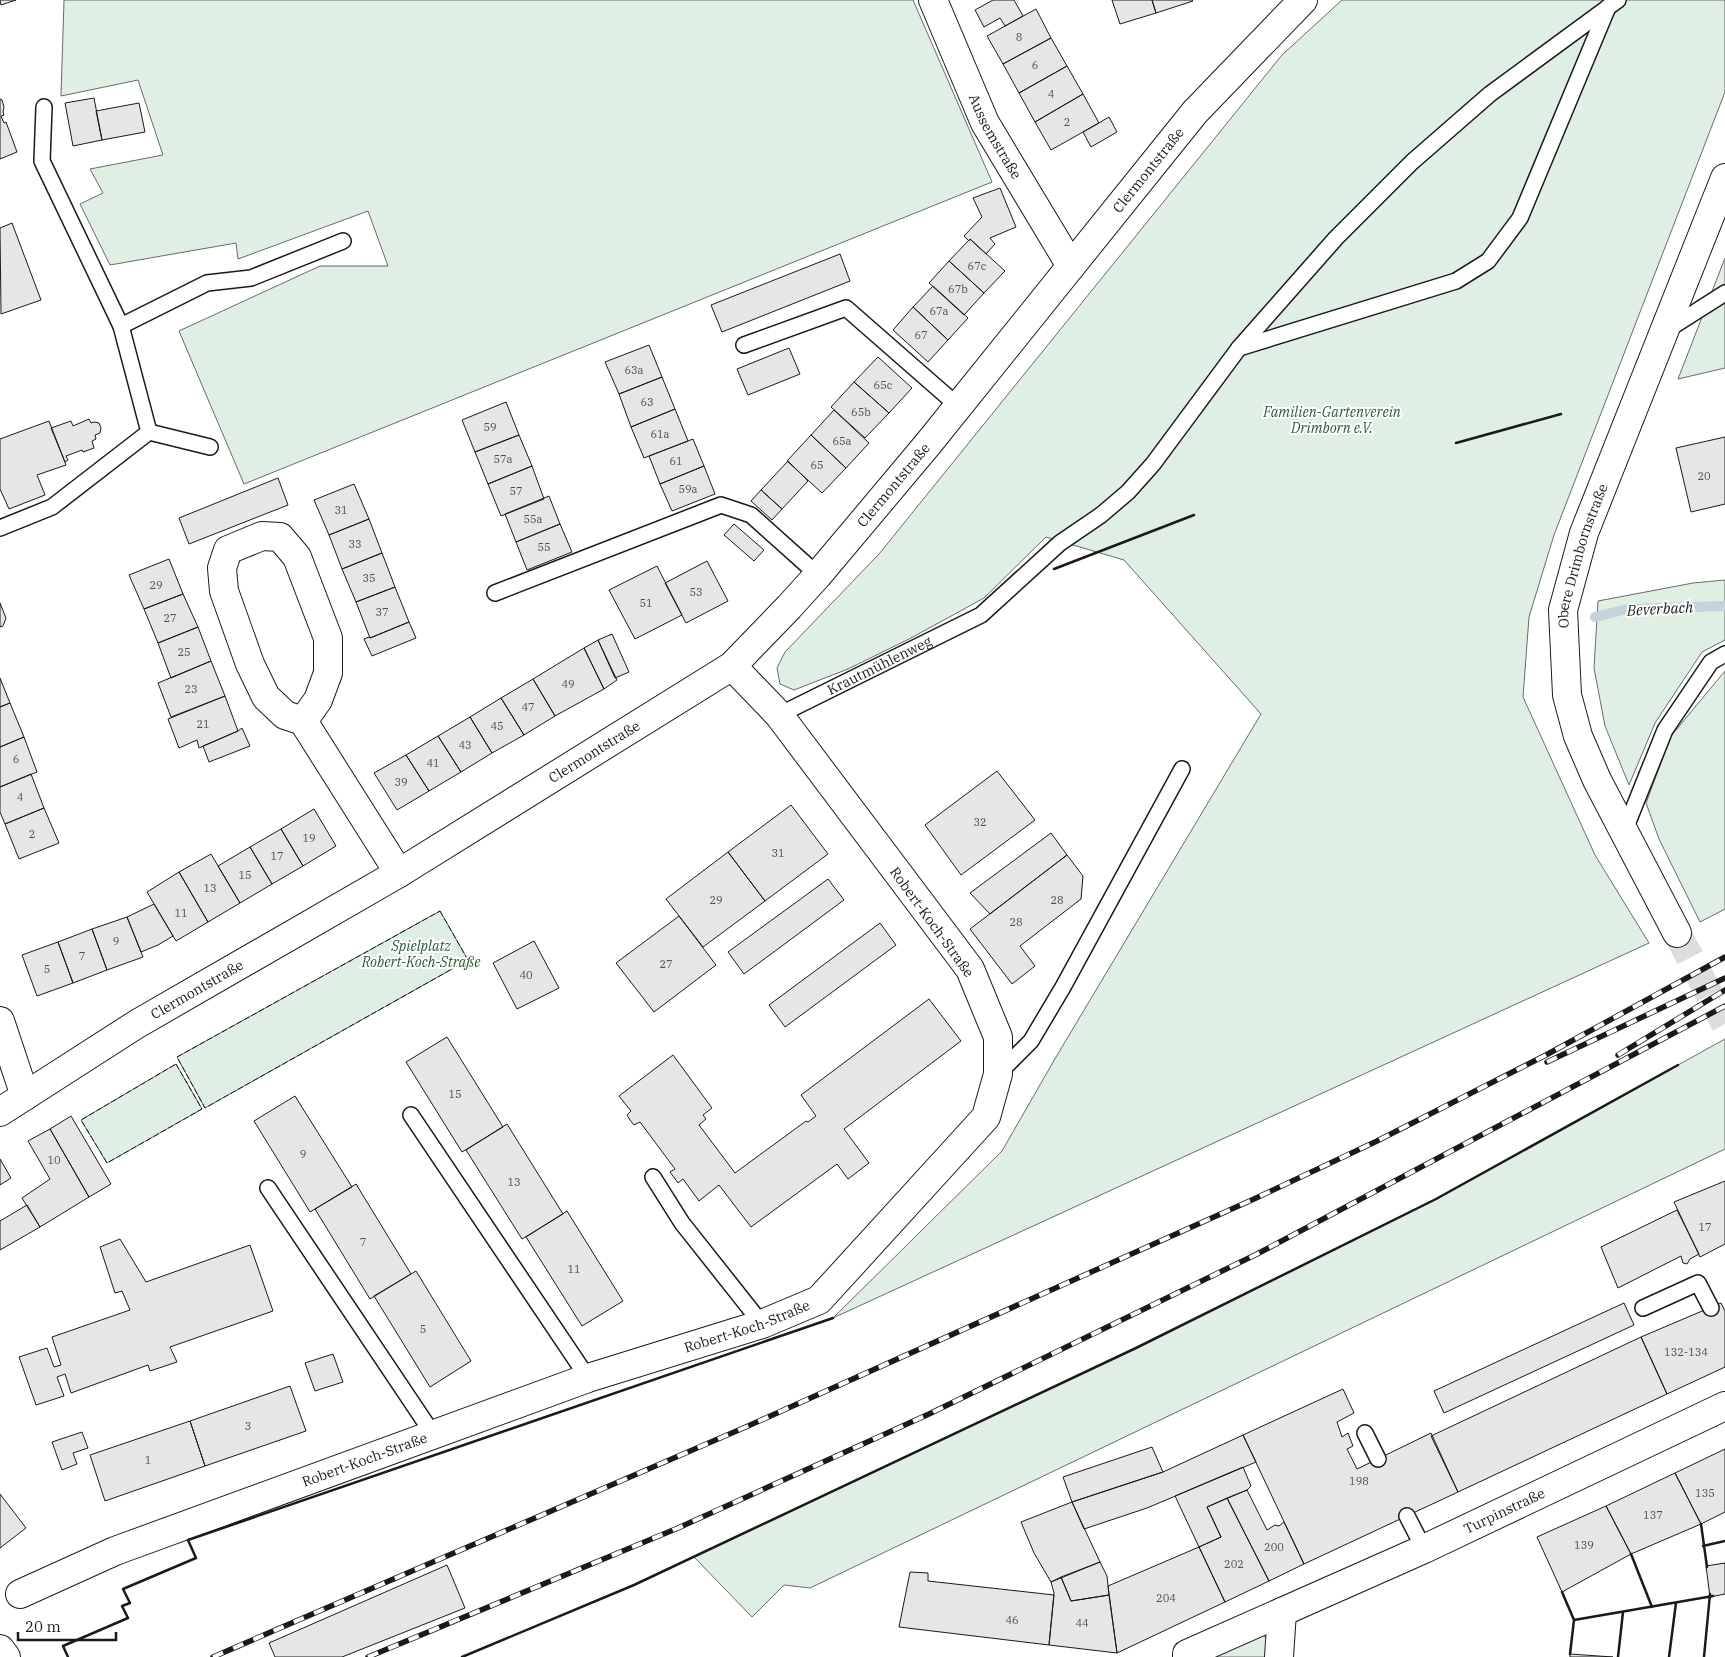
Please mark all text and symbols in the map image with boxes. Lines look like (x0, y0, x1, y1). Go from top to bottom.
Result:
house number: 8 (1016, 30, 1022, 44)
house number: 6 (1032, 58, 1038, 72)
house number: 4 (1048, 87, 1055, 101)
street label: Aussemstraße (965, 91, 1026, 182)
house number: 2 (1064, 115, 1070, 129)
street label: Clermontstraße (1109, 124, 1188, 216)
house number: 67c (968, 259, 987, 273)
house number: 67b (948, 282, 968, 296)
house number: 67a (929, 304, 949, 318)
house number: 67 (914, 328, 928, 342)
house number: 63a (624, 363, 644, 377)
house number: 65c (874, 378, 893, 392)
house number: 63 (640, 395, 654, 409)
park label: Familien-Gartenverein Drimborn e.V. (1262, 403, 1401, 437)
house number: 65b (851, 405, 871, 419)
house number: 59 (483, 420, 497, 434)
house number: 61a (650, 427, 670, 441)
house number: 65a (832, 434, 852, 448)
street label: Clermontstraße (853, 439, 934, 531)
house number: 57a (493, 452, 513, 466)
house number: 61 (669, 454, 683, 468)
house number: 65 (810, 458, 824, 472)
house number: 20 (1697, 469, 1711, 483)
street label: Obere Drimbornstraße (1554, 481, 1612, 629)
house number: 59a (678, 482, 698, 496)
house number: 57 (509, 484, 523, 498)
house number: 31 (334, 503, 348, 517)
house number: 55a (523, 512, 543, 526)
house number: 33 (348, 537, 362, 551)
house number: 55 (537, 540, 551, 554)
house number: 35 (362, 571, 376, 585)
house number: 29 (149, 578, 163, 592)
house number: 53 (689, 585, 703, 599)
house number: 51 (639, 596, 653, 610)
water label: Beverbach (1625, 597, 1694, 620)
house number: 37 (375, 605, 389, 619)
house number: 27 (163, 611, 177, 625)
street label: Krautmühlenweg (824, 632, 935, 699)
house number: 25 (177, 645, 191, 659)
house number: 49 (561, 677, 575, 691)
house number: 23 (184, 682, 198, 696)
house number: 47 (521, 700, 535, 714)
house number: 21 (196, 717, 210, 731)
street label: Clermontstraße (545, 717, 643, 787)
house number: 45 (490, 719, 504, 733)
house number: 43 (458, 738, 472, 752)
house number: 6 (13, 752, 19, 766)
house number: 41 (426, 756, 440, 770)
house number: 39 (394, 775, 408, 789)
house number: 4 (17, 790, 24, 804)
house number: 32 (973, 815, 987, 829)
house number: 2 (29, 827, 35, 841)
house number: 19 (302, 831, 316, 845)
house number: 31 (771, 846, 785, 860)
house number: 17 (270, 849, 284, 863)
street label: Robert-Koch-Straße (886, 863, 978, 981)
house number: 15 (238, 868, 252, 882)
house number: 13 (203, 881, 217, 895)
house number: 29 (709, 893, 723, 907)
house number: 28 (1050, 893, 1064, 907)
house number: 11 (174, 906, 188, 920)
house number: 28 (1009, 915, 1023, 929)
house number: 9 (113, 934, 119, 948)
park label: Spielplatz Robert-Koch-Straße (361, 937, 481, 971)
house number: 7 (79, 949, 85, 963)
street label: Clermontstraße (147, 956, 247, 1023)
house number: 27 (659, 957, 673, 971)
house number: 5 (44, 962, 50, 976)
house number: 40 (519, 968, 533, 982)
house number: 15 (448, 1087, 462, 1101)
house number: 9 (300, 1147, 306, 1161)
house number: 10 (47, 1153, 61, 1167)
house number: 13 (507, 1175, 521, 1189)
house number: 17 (1698, 1220, 1712, 1234)
house number: 7 (360, 1235, 366, 1249)
house number: 11 (567, 1262, 581, 1276)
street label: Robert-Koch-Straße (682, 1296, 812, 1357)
house number: 5 (420, 1322, 426, 1336)
house number: 132-134 (1664, 1345, 1708, 1359)
house number: 3 (245, 1419, 251, 1433)
street label: Robert-Koch-Straße (299, 1429, 430, 1491)
house number: 1 (145, 1453, 151, 1467)
house number: 198 (1349, 1474, 1369, 1488)
street label: Turpinstraße (1461, 1484, 1548, 1538)
house number: 135 (1695, 1486, 1715, 1500)
house number: 137 (1643, 1508, 1663, 1522)
house number: 139 (1574, 1538, 1594, 1552)
house number: 200 (1264, 1540, 1284, 1554)
house number: 202 (1224, 1557, 1244, 1571)
house number: 204 (1156, 1591, 1176, 1605)
scale bar (18, 1610, 115, 1642)
house number: 46 (1005, 1613, 1019, 1627)
house number: 44 (1075, 1616, 1089, 1630)
text: 20 m (25, 1617, 61, 1636)

